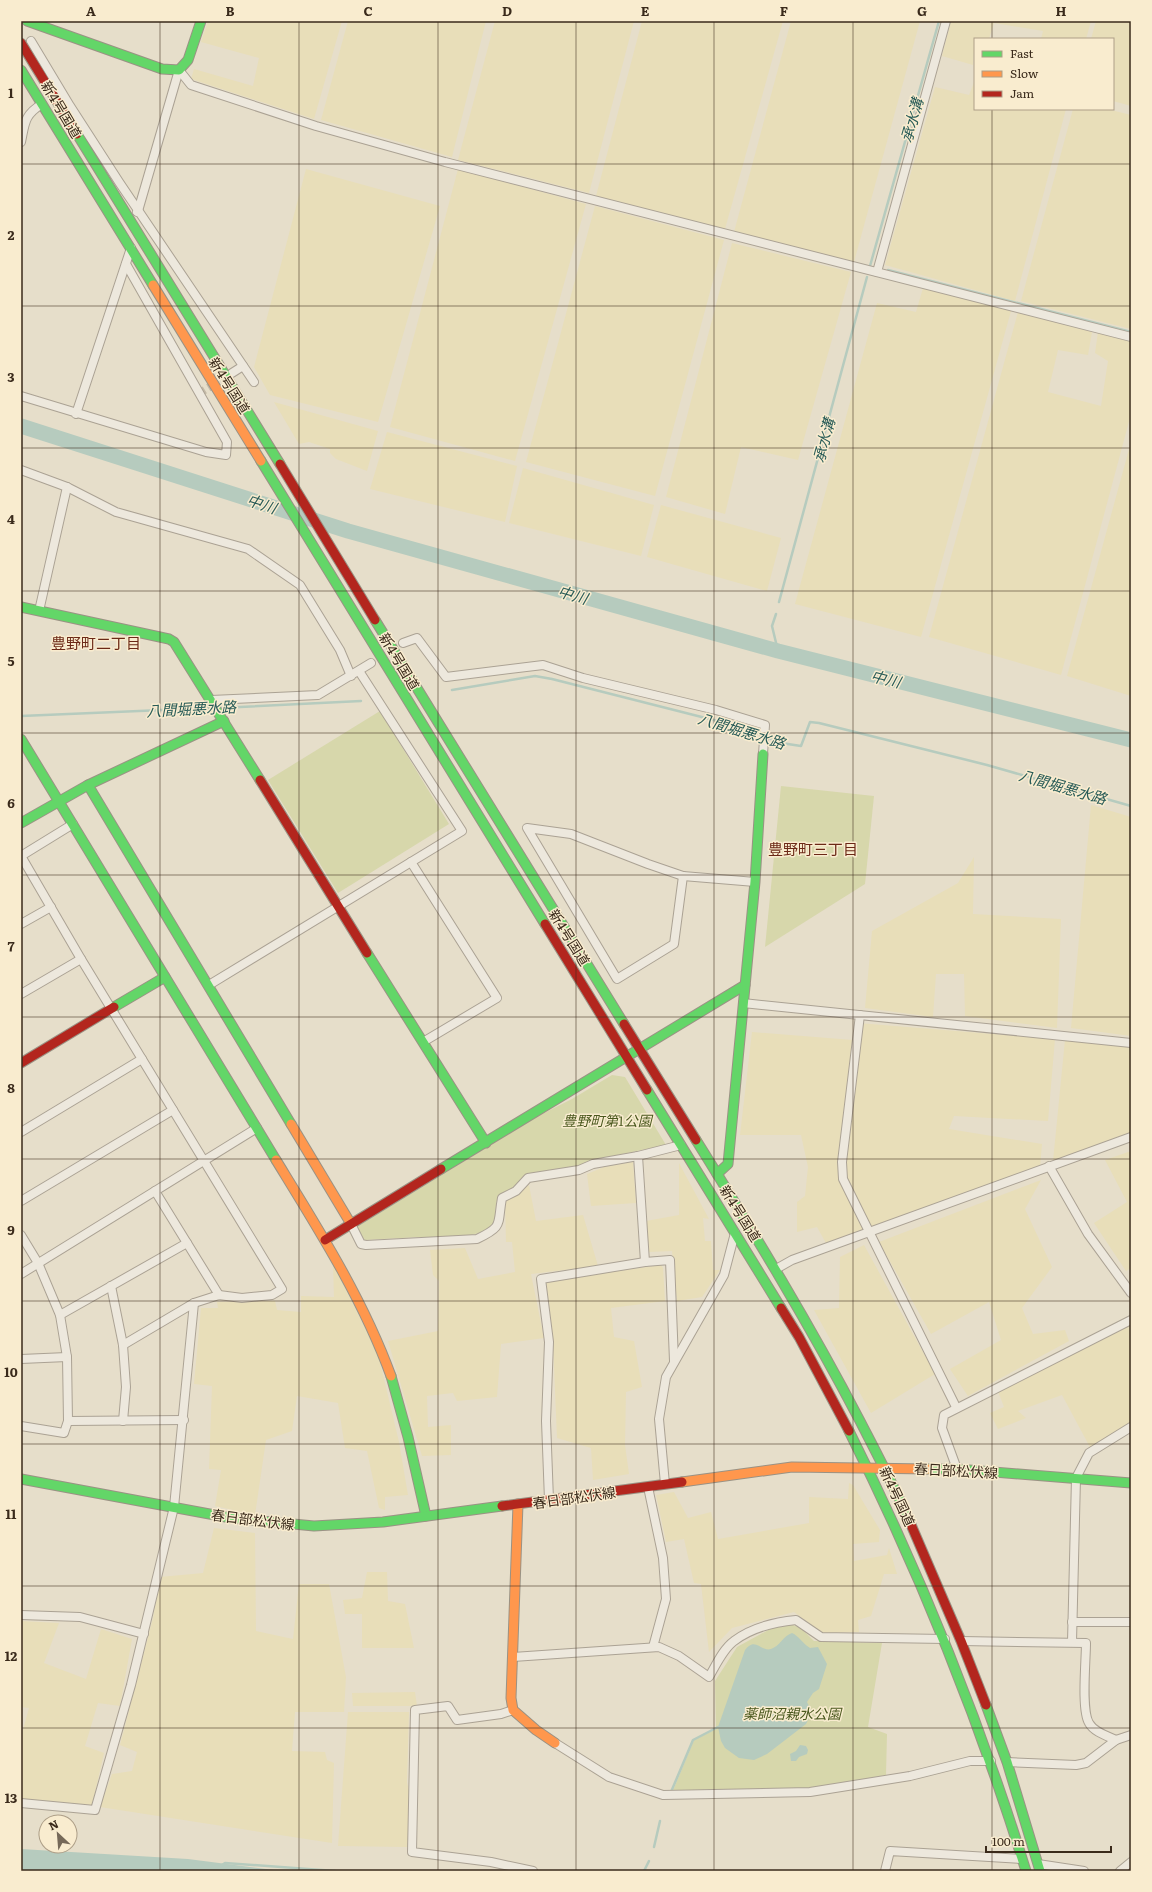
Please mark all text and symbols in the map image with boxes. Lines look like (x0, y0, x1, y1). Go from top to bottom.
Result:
text: A (86, 1, 96, 20)
text: B (226, 1, 235, 20)
text: C (363, 1, 373, 20)
text: D (502, 1, 512, 20)
text: E (641, 1, 650, 20)
text: F (780, 1, 788, 20)
text: G (917, 1, 927, 20)
text: H (1056, 1, 1067, 20)
legend (974, 38, 1114, 110)
text: Fast (1010, 44, 1034, 62)
text: Slow (1010, 64, 1039, 82)
street label: 新4号国道 (37, 77, 87, 141)
text: 1 (8, 83, 14, 102)
text: Jam (1010, 84, 1035, 102)
water label: 承水溝 (894, 93, 929, 145)
text: 2 (8, 225, 15, 244)
street label: 新4号国道 (205, 353, 255, 417)
text: 3 (7, 367, 15, 386)
water label: 承水溝 (806, 413, 840, 465)
water label: 中川 (244, 487, 282, 519)
text: 4 (7, 509, 15, 528)
water label: 中川 (555, 579, 593, 610)
street label: 新4号国道 (375, 629, 425, 693)
district label: 豊野町二丁目 (51, 631, 141, 654)
text: 5 (7, 651, 15, 670)
water label: 中川 (869, 663, 905, 693)
water label: 八間堀悪水路 (145, 694, 239, 722)
water label: 八間堀悪水路 (696, 706, 790, 755)
water label: 八間堀悪水路 (1017, 763, 1111, 810)
text: 6 (7, 793, 15, 812)
district label: 豊野町三丁目 (768, 837, 858, 860)
street label: 新4号国道 (545, 905, 595, 969)
text: 7 (7, 936, 15, 955)
text: 8 (7, 1078, 15, 1097)
park label: 豊野町第1公園 (562, 1110, 654, 1130)
street label: 新4号国道 (716, 1181, 766, 1245)
text: 9 (7, 1220, 15, 1239)
text: 10 (4, 1362, 18, 1381)
street label: 春日部松伏線 (914, 1458, 998, 1482)
street label: 新4号国道 (875, 1463, 921, 1529)
street label: 春日部松伏線 (531, 1481, 617, 1513)
text: 11 (6, 1504, 17, 1523)
street label: 春日部松伏線 (210, 1504, 296, 1534)
text: 12 (5, 1646, 17, 1665)
park label: 薬師沼親水公園 (743, 1703, 843, 1723)
text: 13 (5, 1788, 17, 1807)
north arrow (38, 1814, 78, 1854)
text: N (46, 1815, 61, 1833)
scale bar (986, 1828, 1111, 1854)
text: 100 m (992, 1832, 1025, 1850)

